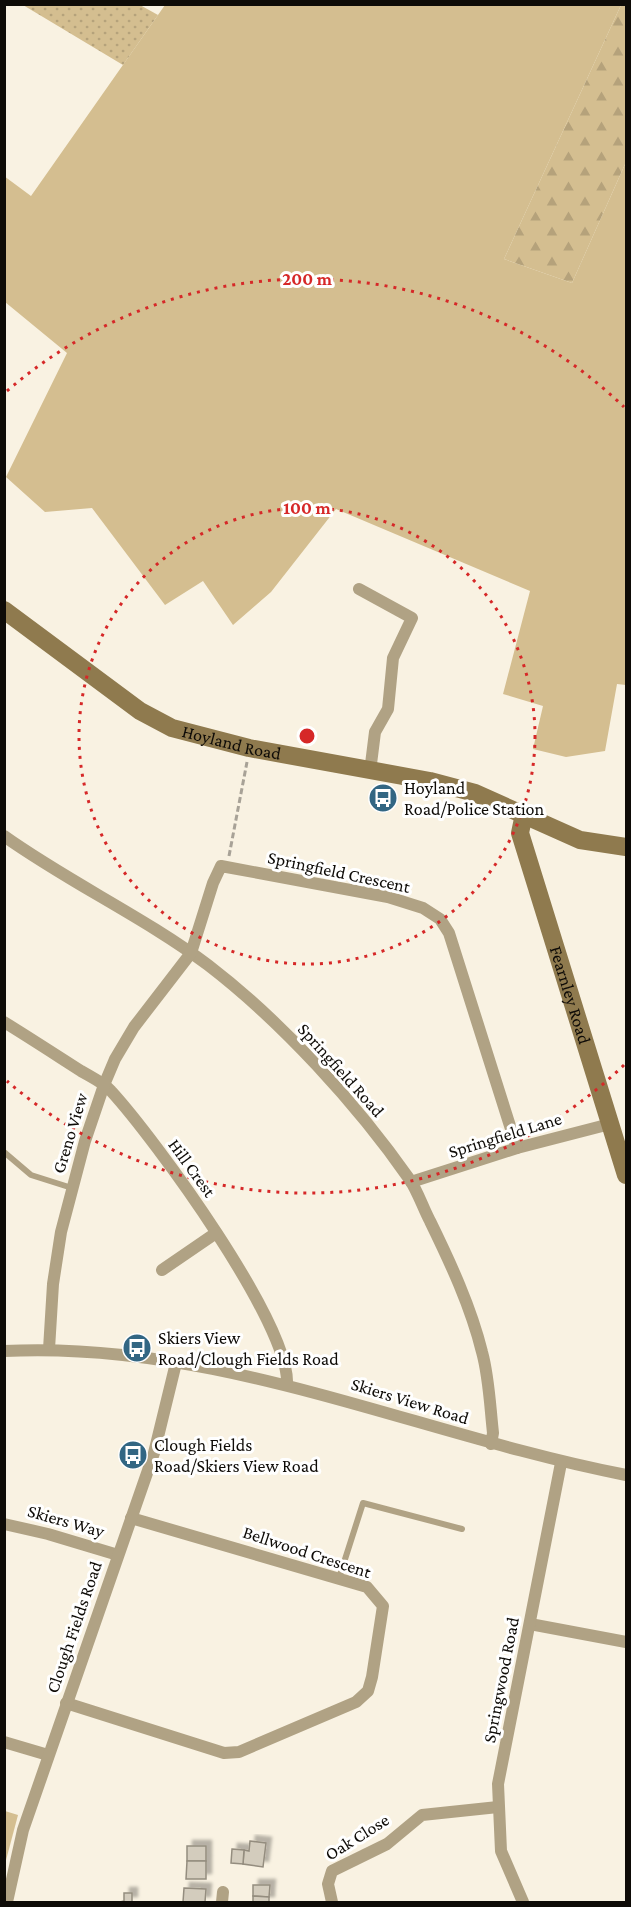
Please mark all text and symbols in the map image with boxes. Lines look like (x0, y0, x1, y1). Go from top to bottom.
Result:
text: 200 m (282, 269, 333, 289)
text: 100 m (283, 498, 331, 518)
street label: Hoyland Road (180, 721, 283, 764)
centre of rings (297, 726, 317, 746)
place label: Hoyland Road/Police Station (404, 778, 545, 819)
bus stop icon: Hoyland Road/Police Station (367, 782, 399, 814)
street label: Springfield Crescent (266, 847, 413, 897)
street label: Fearnley Road (546, 943, 595, 1047)
street label: Springfield Road (294, 1019, 389, 1121)
street label: Greno View (48, 1090, 92, 1176)
street label: Springfield Lane (446, 1108, 564, 1162)
street label: Hill Crest (164, 1135, 220, 1202)
place label: Skiers View Road/Clough Fields Road (158, 1328, 339, 1369)
bus stop icon: Skiers View Road/Clough Fields Road (121, 1332, 153, 1364)
street label: Skiers View Road (349, 1374, 472, 1429)
place label: Clough Fields Road/Skiers View Road (154, 1435, 319, 1476)
bus stop icon: Clough Fields Road/Skiers View Road (117, 1439, 149, 1471)
street label: Skiers Way (25, 1501, 107, 1542)
street label: Bellwood Crescent (240, 1522, 375, 1582)
street label: Clough Fields Road (42, 1558, 106, 1696)
street label: Springwood Road (479, 1615, 523, 1745)
street label: Oak Close (321, 1810, 393, 1864)

